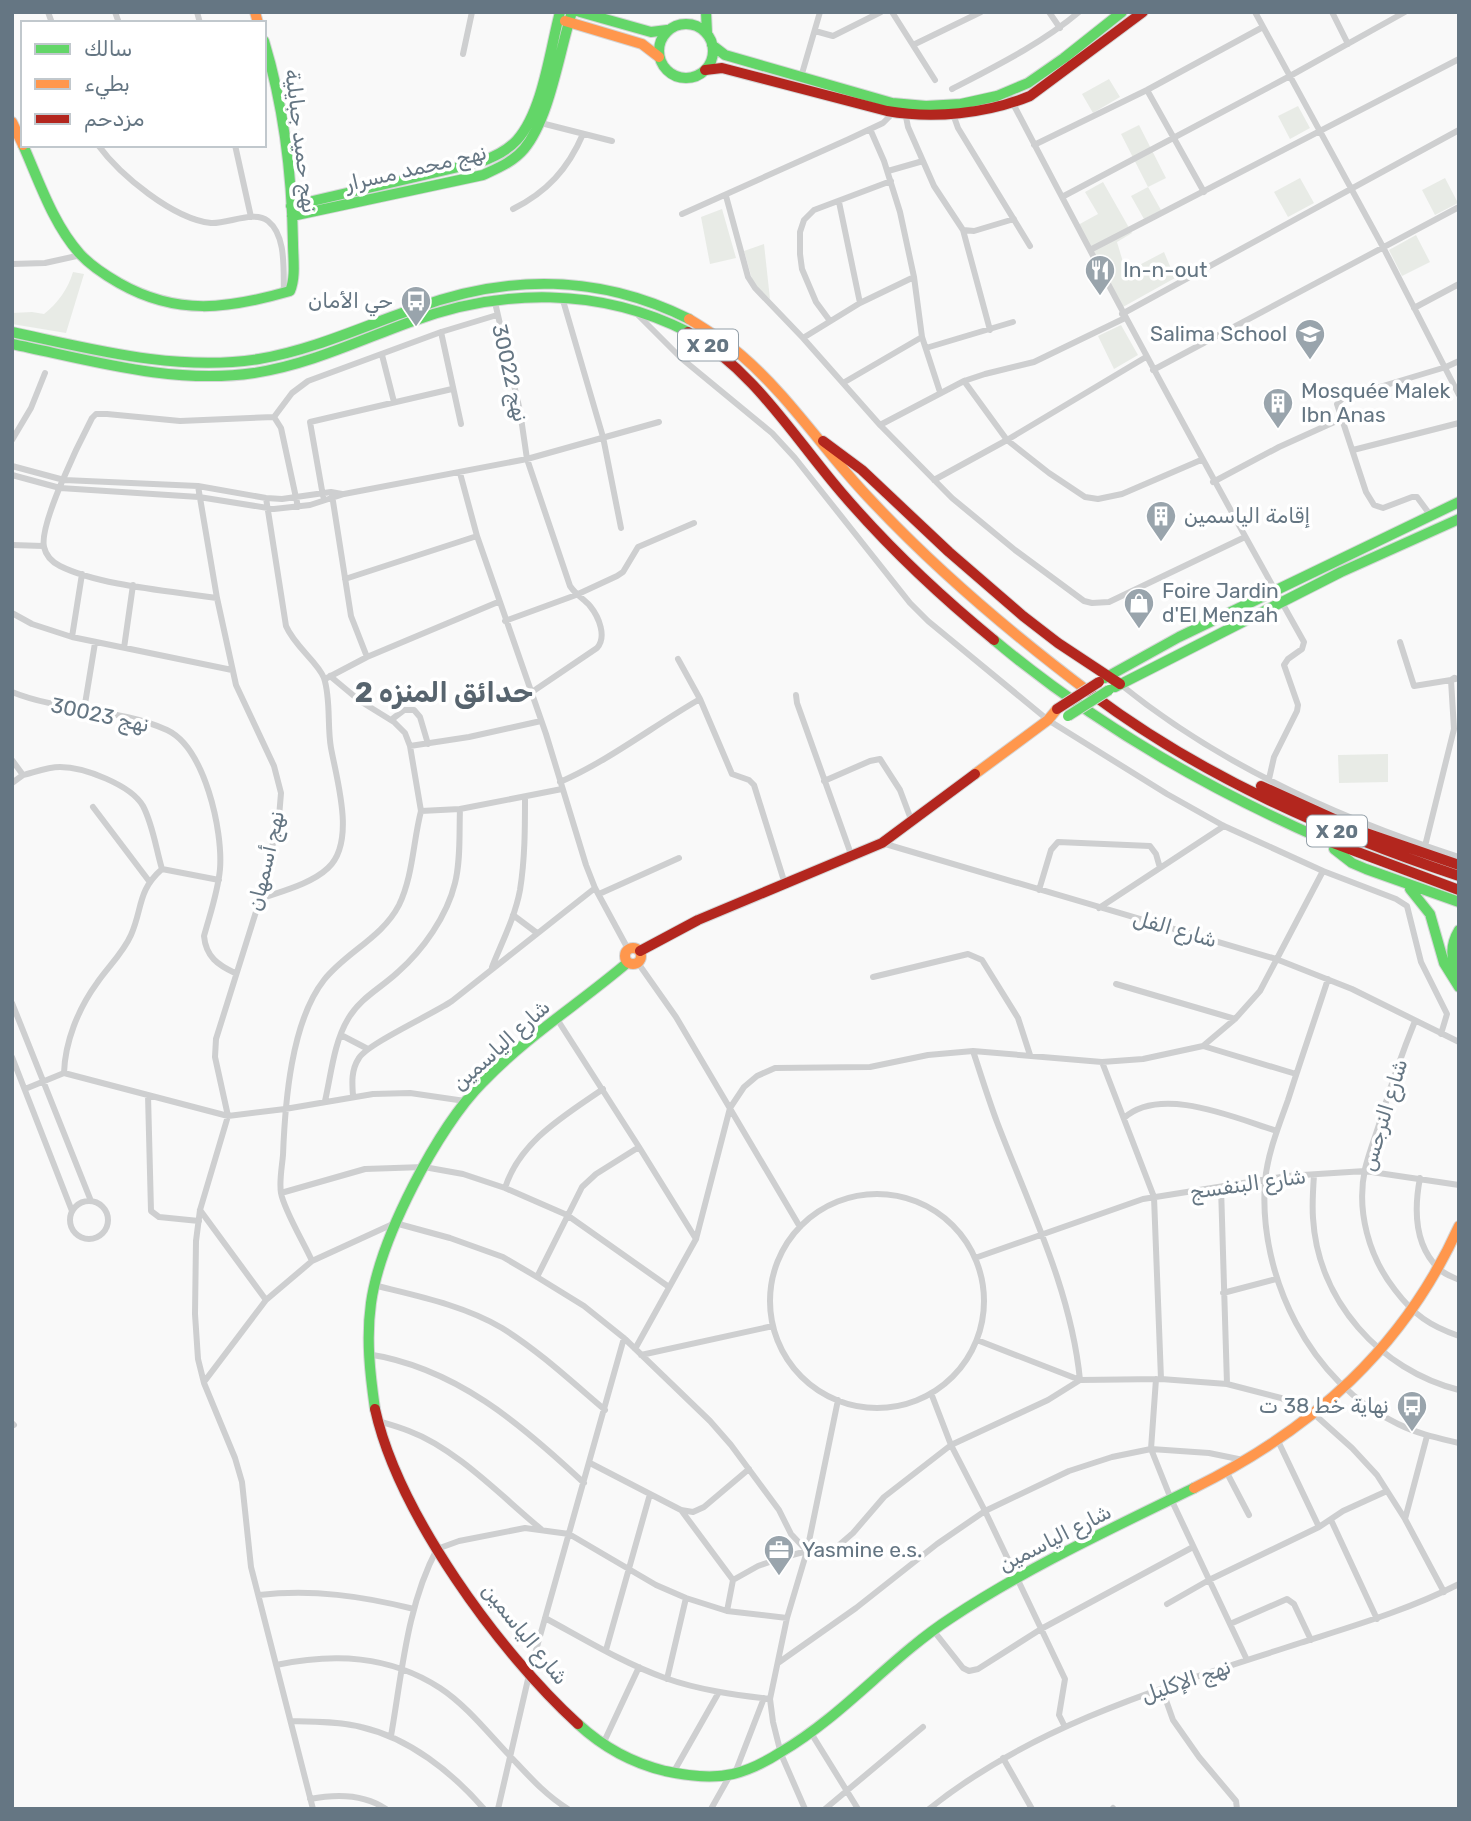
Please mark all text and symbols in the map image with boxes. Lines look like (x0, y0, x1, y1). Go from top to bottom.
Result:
legend (21, 21, 266, 147)
text: سالك (84, 36, 132, 61)
street label: نهج حميد جبايلية (278, 68, 323, 215)
text: بطيء (84, 71, 130, 100)
text: مزدحم (84, 106, 144, 133)
street label: نهج محمد مسرار (341, 139, 489, 198)
restaurant icon: In-n-out (1083, 253, 1117, 297)
place label: In-n-out (1123, 257, 1207, 282)
bus stop icon: حي الأمان (399, 284, 433, 328)
place label: حي الأمان (308, 288, 393, 317)
school or university icon: Salima School (1293, 317, 1327, 361)
place label: Salima School (1150, 321, 1287, 346)
street label: نهج 30022 (485, 322, 534, 425)
road number: X 20 (678, 330, 738, 360)
place label: Mosquée Malek Ibn Anas (1301, 378, 1450, 427)
building icon: Mosquée Malek Ibn Anas (1261, 386, 1295, 430)
building icon: إقامة الياسمين (1144, 499, 1178, 543)
place label: إقامة الياسمين (1184, 503, 1310, 529)
place label: Foire Jardin d'El Menzah (1162, 578, 1279, 627)
shop icon: Foire Jardin d'El Menzah (1122, 586, 1156, 630)
district label: حدائق المنزه 2 (355, 676, 533, 709)
street label: نهج 30023 (48, 692, 152, 739)
street label: نهج أسمهان (242, 808, 291, 914)
road number: X 20 (1307, 816, 1367, 846)
street label: شارع الفل (1130, 905, 1220, 954)
street label: شارع الياسمين (446, 994, 556, 1097)
street label: شارع النرجس (1355, 1056, 1414, 1174)
street label: شارع البنفسج (1188, 1163, 1308, 1206)
bus stop icon: نهاية خط 38 ت (1395, 1389, 1429, 1433)
place label: نهاية خط 38 ت (1259, 1393, 1389, 1418)
street label: شارع الياسمين (994, 1498, 1116, 1578)
office icon: Yasmine e.s. (762, 1533, 796, 1577)
place label: Yasmine e.s. (802, 1537, 922, 1562)
street label: شارع الياسمين (475, 1578, 574, 1691)
street label: نهج الإكليل (1138, 1654, 1235, 1709)

